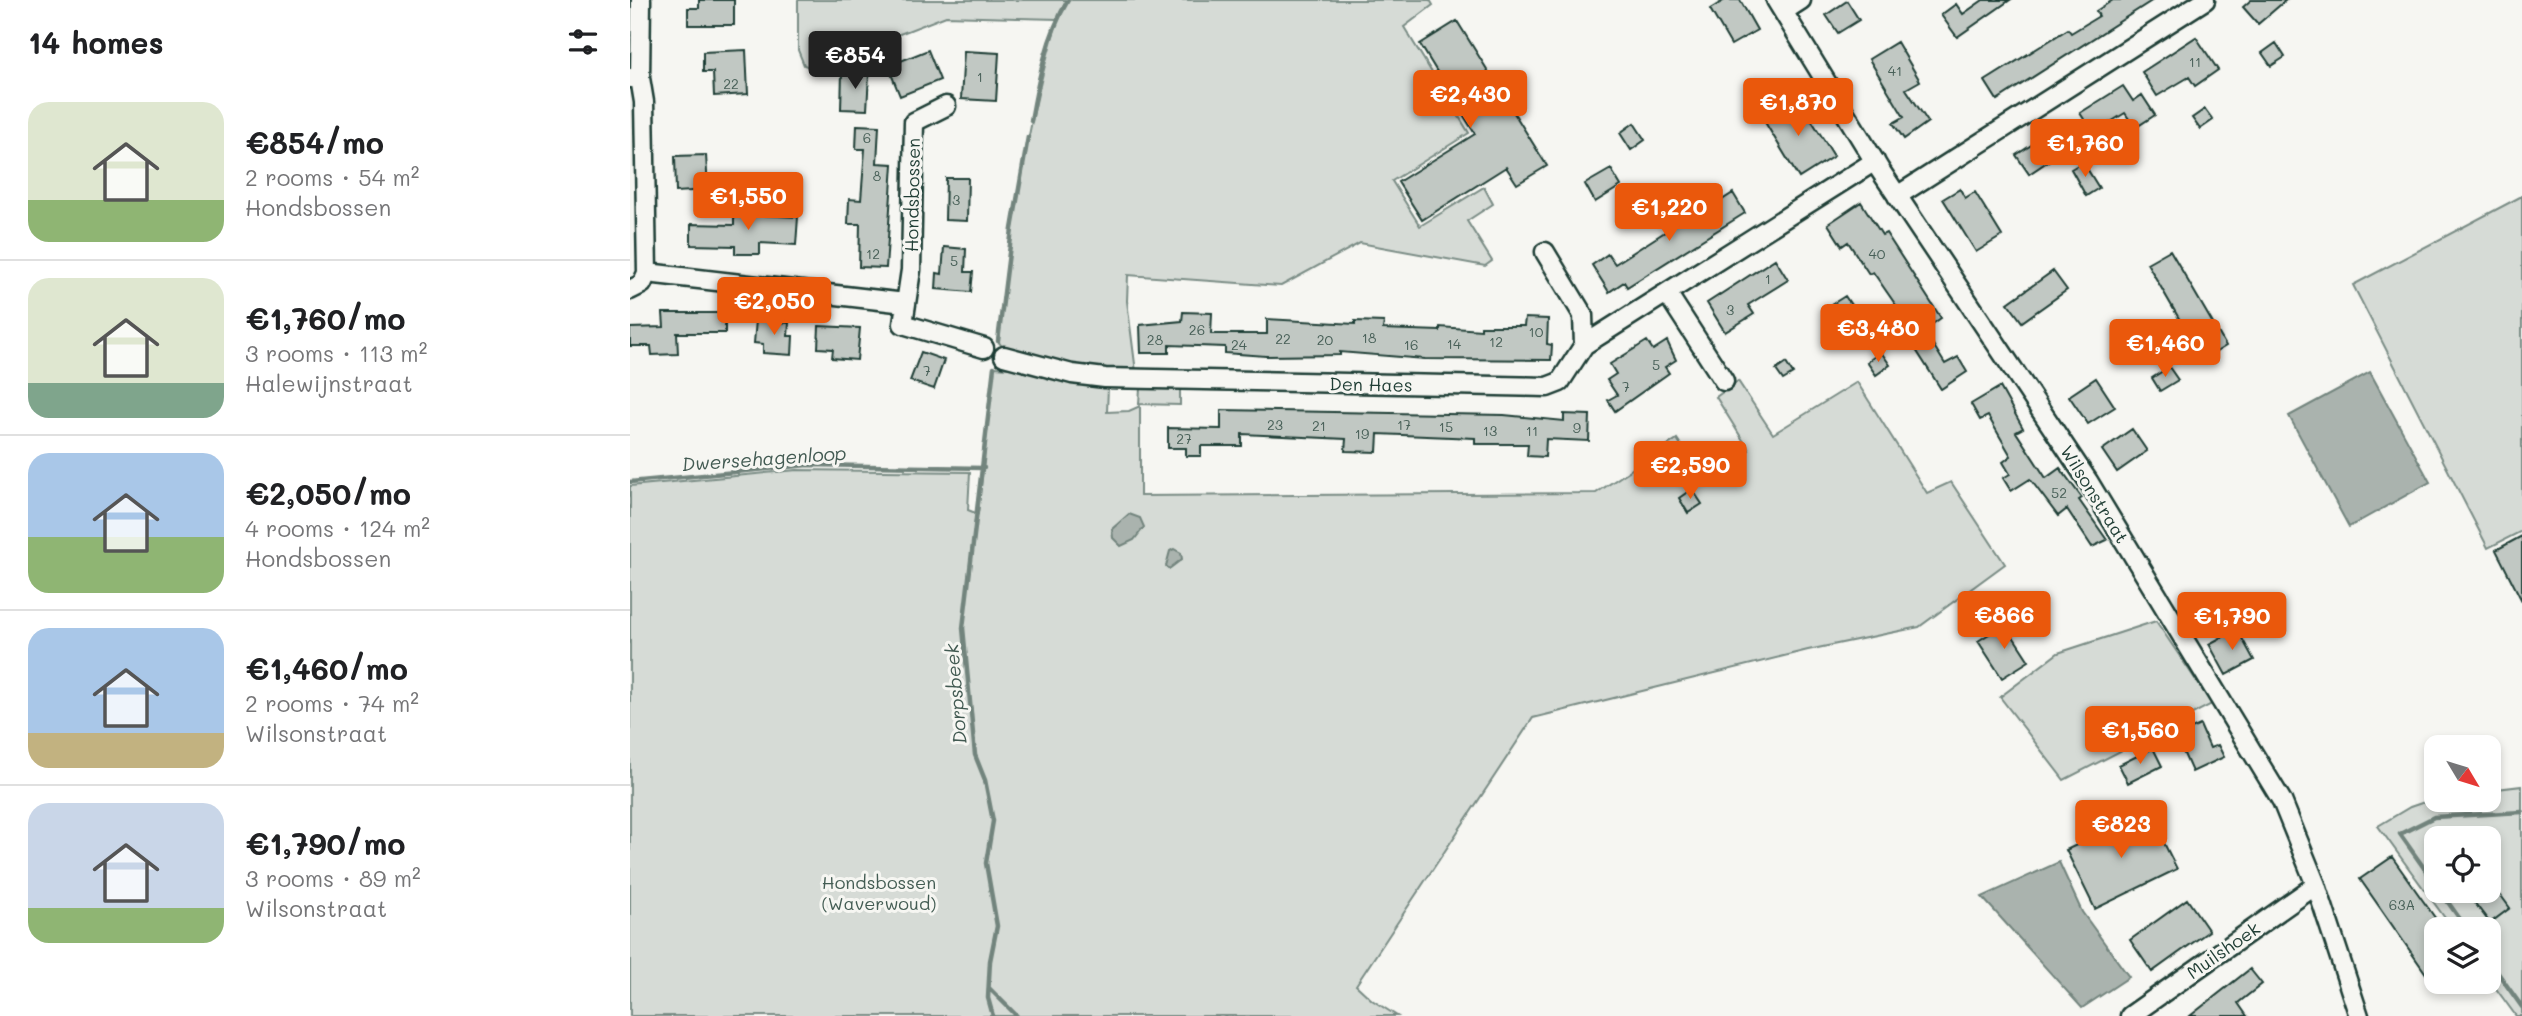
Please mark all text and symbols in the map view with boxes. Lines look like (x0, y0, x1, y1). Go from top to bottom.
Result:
text: 14 homes (28, 22, 164, 62)
icon: filters (564, 23, 602, 61)
pin: €854 (814, 32, 896, 91)
text: €854 (825, 39, 885, 69)
house number: 11 (2189, 52, 2201, 71)
house number: 41 (1888, 61, 1902, 80)
house number: 1 (977, 67, 983, 86)
pin: €2,430 (1413, 71, 1527, 130)
house number: 22 (723, 74, 739, 93)
text: €2,430 (1429, 78, 1511, 108)
pin: €1,870 (1741, 78, 1855, 138)
text: €1,870 (1759, 86, 1837, 116)
pin: €1,760 (2028, 120, 2142, 179)
text: €854/mo (245, 122, 384, 162)
text: €1,760 (2046, 127, 2124, 157)
house number: 6 (863, 128, 871, 147)
icon: home (84, 130, 168, 214)
street label: Hondsbossen (899, 138, 925, 252)
text: 2 rooms · 54 m² (245, 162, 420, 192)
house number: 8 (873, 166, 881, 185)
pin: €1,550 (691, 173, 805, 232)
text: €1,550 (709, 180, 787, 210)
pin: €1,220 (1612, 184, 1726, 243)
house number: 3 (952, 190, 960, 209)
text: €1,220 (1631, 191, 1707, 221)
text: Hondsbossen (245, 192, 391, 222)
house number: 12 (866, 244, 880, 263)
house number: 40 (1869, 244, 1886, 263)
house number: 5 (950, 251, 958, 270)
house number: 1 (1765, 269, 1771, 288)
pin: €2,050 (717, 278, 831, 337)
text: €2,050 (733, 285, 815, 315)
text: €1,760/mo (245, 298, 406, 338)
house number: 3 (1726, 300, 1734, 319)
pin: €3,480 (1821, 304, 1935, 364)
icon: home (84, 306, 168, 390)
text: €3,480 (1836, 312, 1920, 342)
house number: 26 (1189, 320, 1205, 339)
pin: €1,460 (2108, 320, 2222, 379)
house number: 10 (1529, 322, 1544, 341)
text: €1,460 (2125, 327, 2205, 357)
house number: 18 (1362, 328, 1376, 347)
house number: 22 (1275, 329, 1291, 348)
house number: 28 (1147, 330, 1163, 349)
house number: 20 (1317, 330, 1334, 349)
house number: 12 (1489, 332, 1503, 351)
house number: 14 (1447, 334, 1462, 353)
house number: 24 (1231, 335, 1248, 354)
house number: 16 (1404, 335, 1418, 354)
text: 3 rooms · 113 m² (245, 338, 427, 368)
house number: 5 (1652, 355, 1660, 374)
house number: 7 (923, 361, 931, 380)
text: Halewijnstraat (245, 368, 413, 398)
street label: Den Haes (1329, 371, 1413, 397)
house number: 7 (1622, 377, 1630, 396)
house number: 23 (1267, 415, 1283, 434)
house number: 17 (1397, 415, 1411, 434)
house number: 21 (1312, 416, 1326, 435)
house number: 15 (1439, 417, 1453, 436)
house number: 9 (1573, 418, 1581, 437)
house number: 13 (1483, 421, 1497, 440)
house number: 11 (1526, 421, 1538, 440)
house number: 19 (1355, 424, 1369, 443)
house number: 27 (1176, 429, 1192, 448)
water label: Dwersehagenloop (681, 440, 847, 476)
street label: Wilsonstraat (2055, 440, 2135, 548)
pin: €2,590 (1633, 442, 1747, 501)
text: €2,590 (1650, 449, 1730, 479)
text: €2,050/mo (245, 473, 411, 513)
icon: home (84, 481, 168, 565)
house number: 52 (2051, 483, 2067, 502)
text: 4 rooms · 124 m² (245, 513, 430, 543)
text: Hondsbossen (245, 543, 391, 573)
pin: €866 (1963, 592, 2045, 651)
pin: €1,790 (2175, 592, 2289, 652)
text: €866 (1974, 599, 2034, 629)
text: €1,790 (2193, 600, 2271, 630)
water label: Dorpsbeek (938, 642, 972, 745)
text: €1,460/mo (245, 648, 408, 688)
icon: home (84, 656, 168, 740)
text: 2 rooms · 74 m² (245, 688, 419, 718)
pin: €1,560 (2083, 706, 2197, 766)
text: €1,560 (2101, 714, 2179, 744)
text: Wilsonstraat (245, 718, 387, 748)
north arrow (2424, 735, 2501, 812)
map controls (2424, 735, 2501, 994)
pin: €823 (2080, 800, 2162, 860)
text: €823 (2091, 808, 2151, 838)
text: €1,790/mo (245, 823, 405, 863)
button: locate (2424, 826, 2501, 903)
icon: home (84, 831, 168, 915)
text: 3 rooms · 89 m² (245, 863, 421, 893)
park label: Hondsbossen (Waverwoud) (822, 870, 936, 915)
text: Wilsonstraat (245, 893, 387, 923)
house number: 63A (2389, 895, 2415, 914)
street label: Muilshoek (2182, 916, 2264, 984)
button: layers (2424, 917, 2501, 994)

